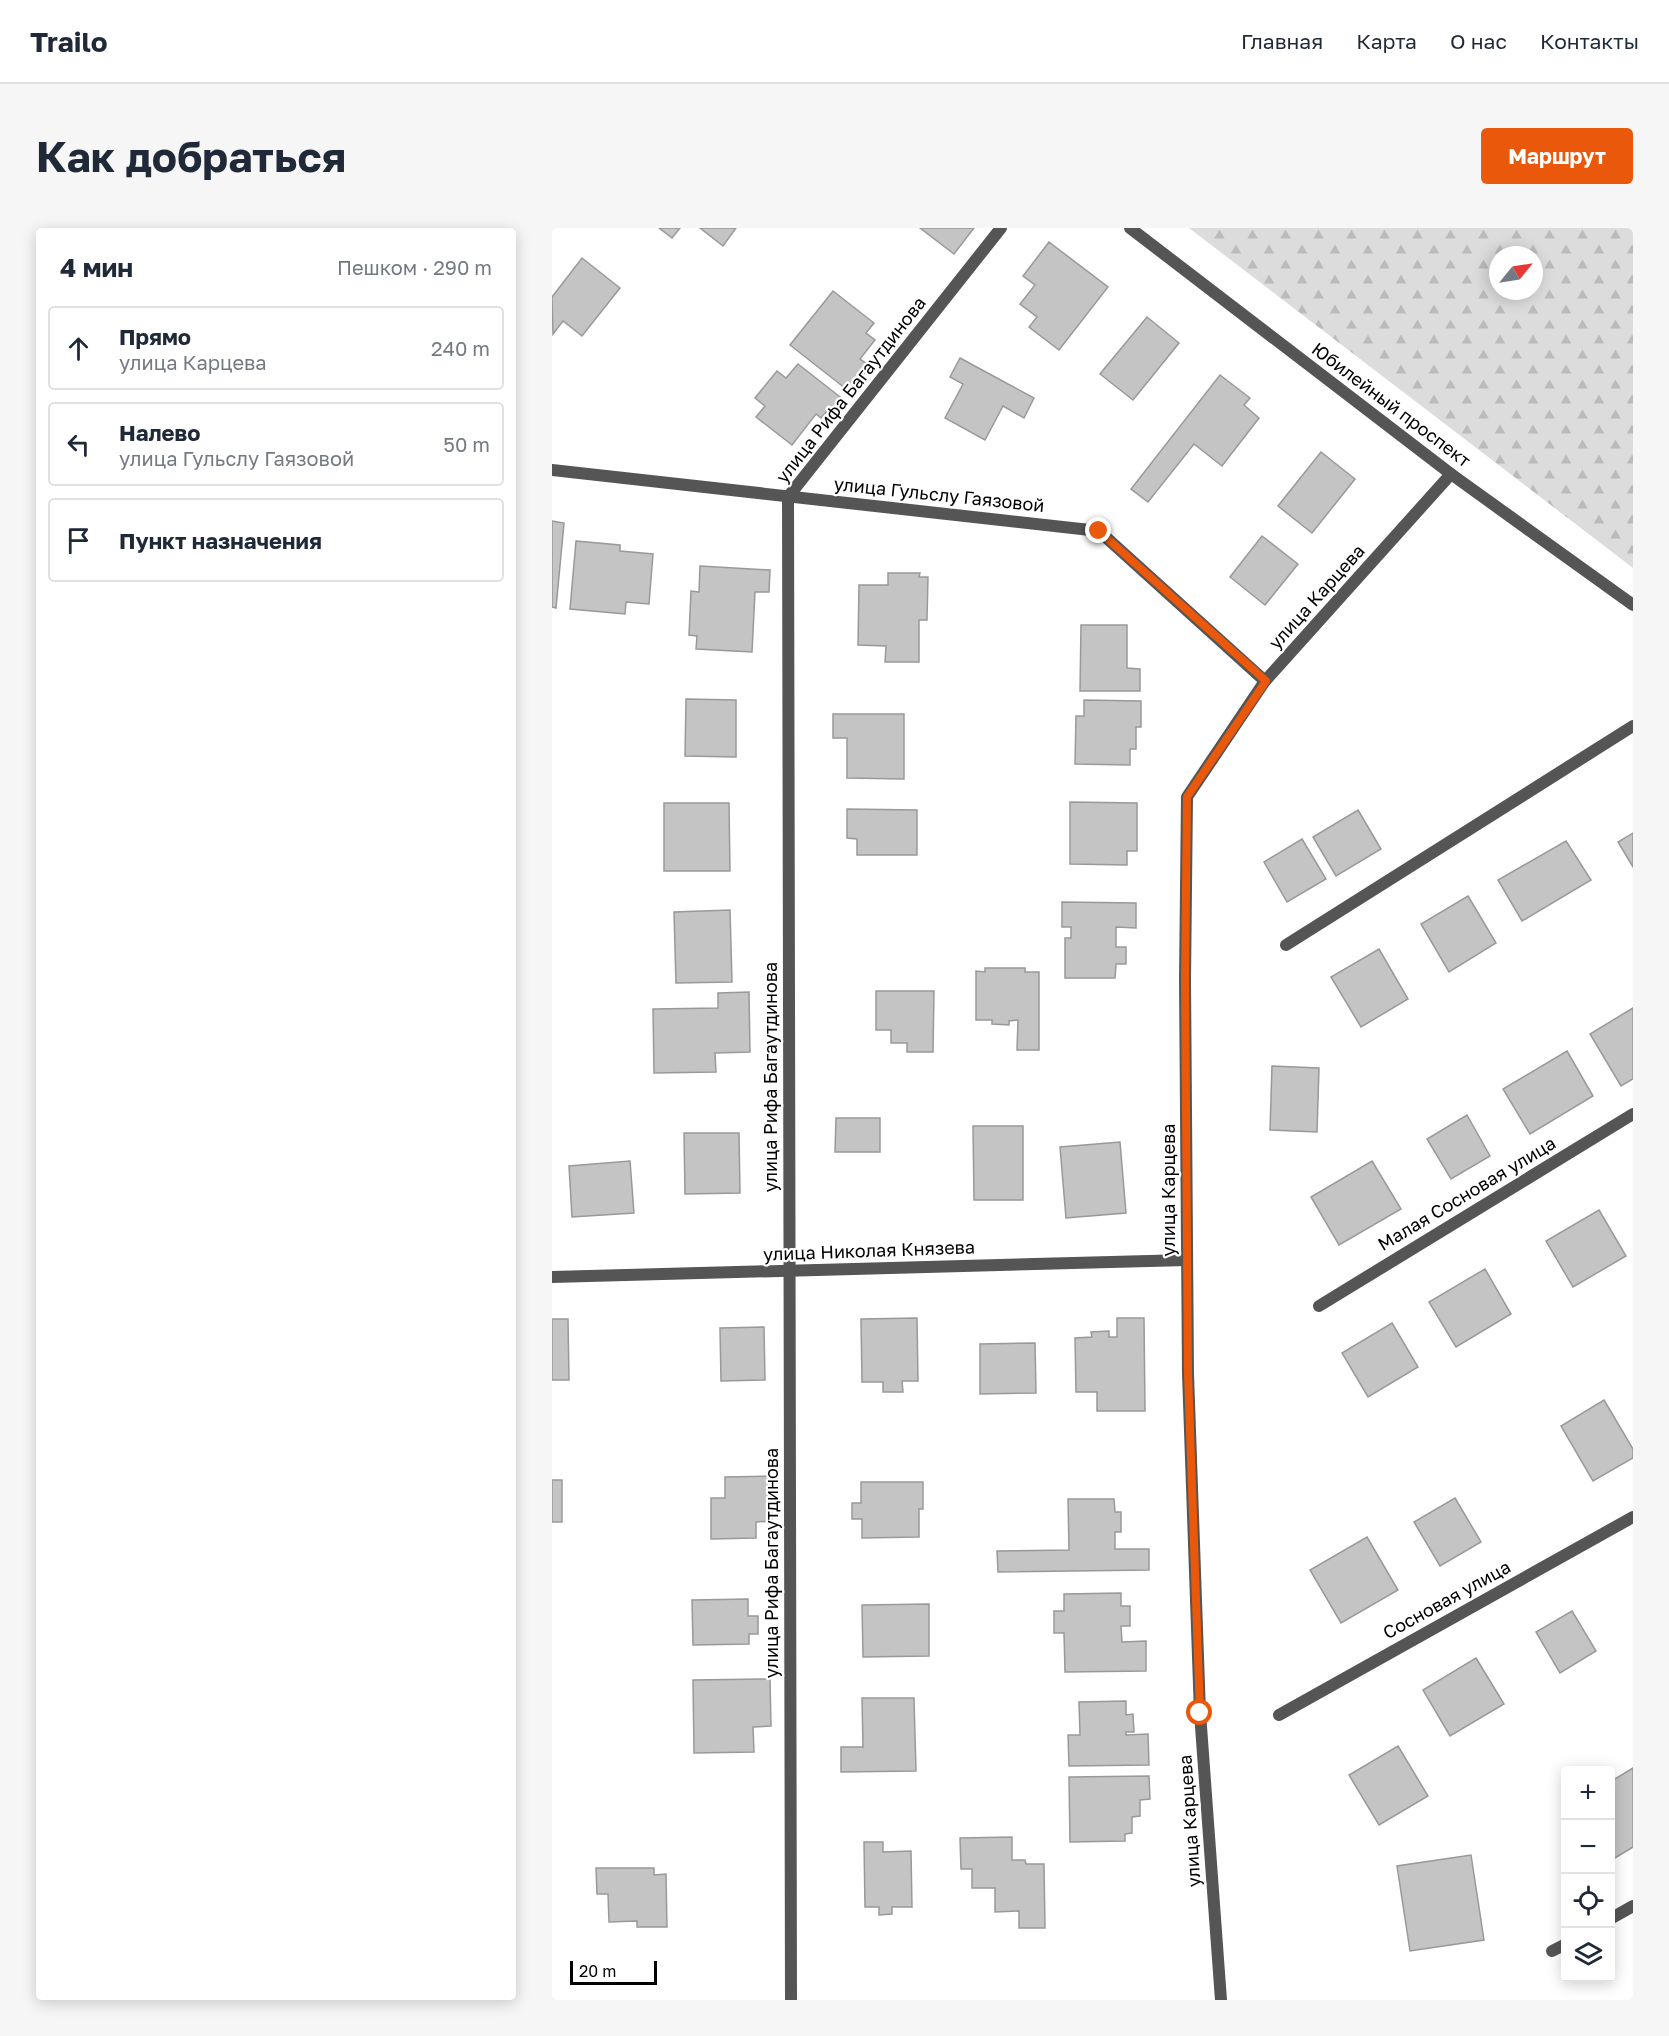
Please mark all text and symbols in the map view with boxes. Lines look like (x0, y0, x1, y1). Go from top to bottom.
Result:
text: Trailo (30, 25, 108, 58)
text: Главная (1241, 28, 1323, 54)
text: Карта (1356, 28, 1417, 54)
text: О нас (1450, 28, 1507, 54)
text: Контакты (1540, 28, 1639, 54)
button: Маршрут (1481, 128, 1633, 184)
text: Как добраться (36, 131, 346, 181)
north arrow (1489, 246, 1543, 300)
text: 4 мин (60, 252, 133, 283)
text: Пешком · 290 m (337, 255, 492, 279)
street label: улица Рифа Багаутдинова (771, 292, 930, 487)
text: Прямо (119, 323, 191, 350)
icon: ahead (62, 332, 95, 365)
text: 240 m (431, 336, 490, 360)
street label: Юбилейный проспект (1308, 337, 1476, 471)
text: улица Карцева (119, 350, 267, 374)
text: Налево (119, 419, 201, 446)
icon: left (62, 428, 95, 461)
text: 50 m (443, 432, 490, 456)
text: улица Гульслу Гаязовой (119, 446, 354, 470)
street label: улица Гульслу Гаязовой (833, 472, 1045, 516)
route end (1085, 517, 1111, 543)
icon: arrive (62, 524, 95, 557)
text: Пункт назначения (119, 527, 322, 554)
street label: улица Карцева (1264, 540, 1369, 653)
street label: улица Рифа Багаутдинова (759, 962, 781, 1192)
street label: улица Карцева (1157, 1124, 1179, 1256)
street label: Малая Сосновая улица (1374, 1131, 1559, 1255)
street label: улица Николая Князева (763, 1235, 975, 1265)
street label: улица Рифа Багаутдинова (760, 1448, 782, 1678)
street label: Сосновая улица (1379, 1555, 1514, 1643)
route start (1186, 1699, 1212, 1725)
street label: улица Карцева (1173, 1754, 1205, 1888)
map controls (1561, 1766, 1615, 1982)
button: + (1561, 1766, 1615, 1820)
button: − (1561, 1820, 1615, 1874)
button: locate (1561, 1874, 1615, 1928)
button: layers (1561, 1928, 1615, 1982)
scale bar (570, 1958, 657, 1986)
text: 20 m (579, 1961, 616, 1981)

